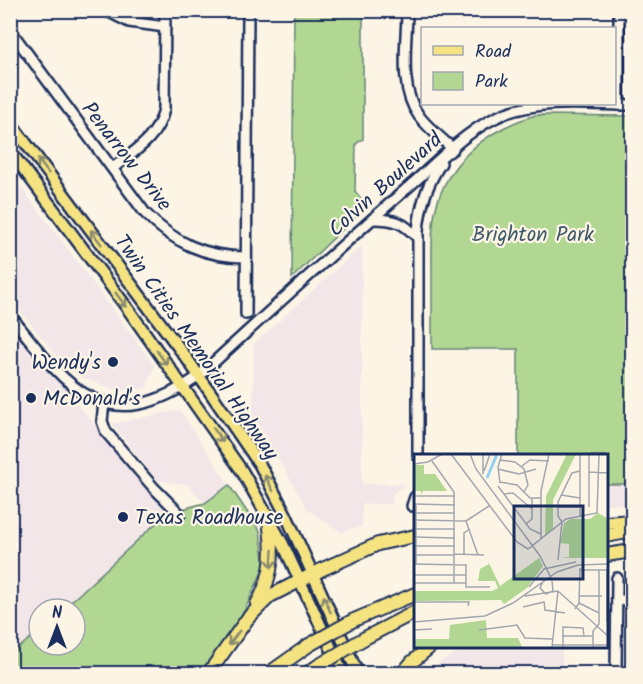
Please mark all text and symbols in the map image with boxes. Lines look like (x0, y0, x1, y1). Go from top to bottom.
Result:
legend (421, 27, 616, 105)
text: Road (475, 38, 512, 67)
text: Park (475, 68, 508, 97)
street label: Penarrow Drive (72, 95, 180, 219)
street label: Colvin Boulevard (321, 124, 451, 246)
one-way arrow (36, 158, 49, 174)
park label: Brighton Park (472, 219, 594, 252)
street label: Twin Cities Memorial Highway (105, 228, 287, 468)
one-way arrow (90, 230, 102, 246)
one-way arrow (115, 292, 128, 308)
place label: Wendy's (32, 347, 101, 380)
one-way arrow (156, 350, 168, 366)
marker: Wendy's (106, 355, 120, 369)
place label: McDonald's (43, 383, 141, 416)
marker: McDonald's (24, 391, 38, 405)
one-way arrow (212, 426, 224, 442)
inset map (414, 454, 607, 648)
one-way arrow (263, 475, 275, 492)
place label: Texas Roadhouse (135, 502, 284, 535)
marker: Texas Roadhouse (116, 510, 130, 524)
one-way arrow (266, 548, 277, 568)
one-way arrow (321, 596, 332, 614)
north arrow (27, 597, 87, 657)
text: N (52, 601, 62, 626)
one-way arrow (228, 629, 240, 645)

